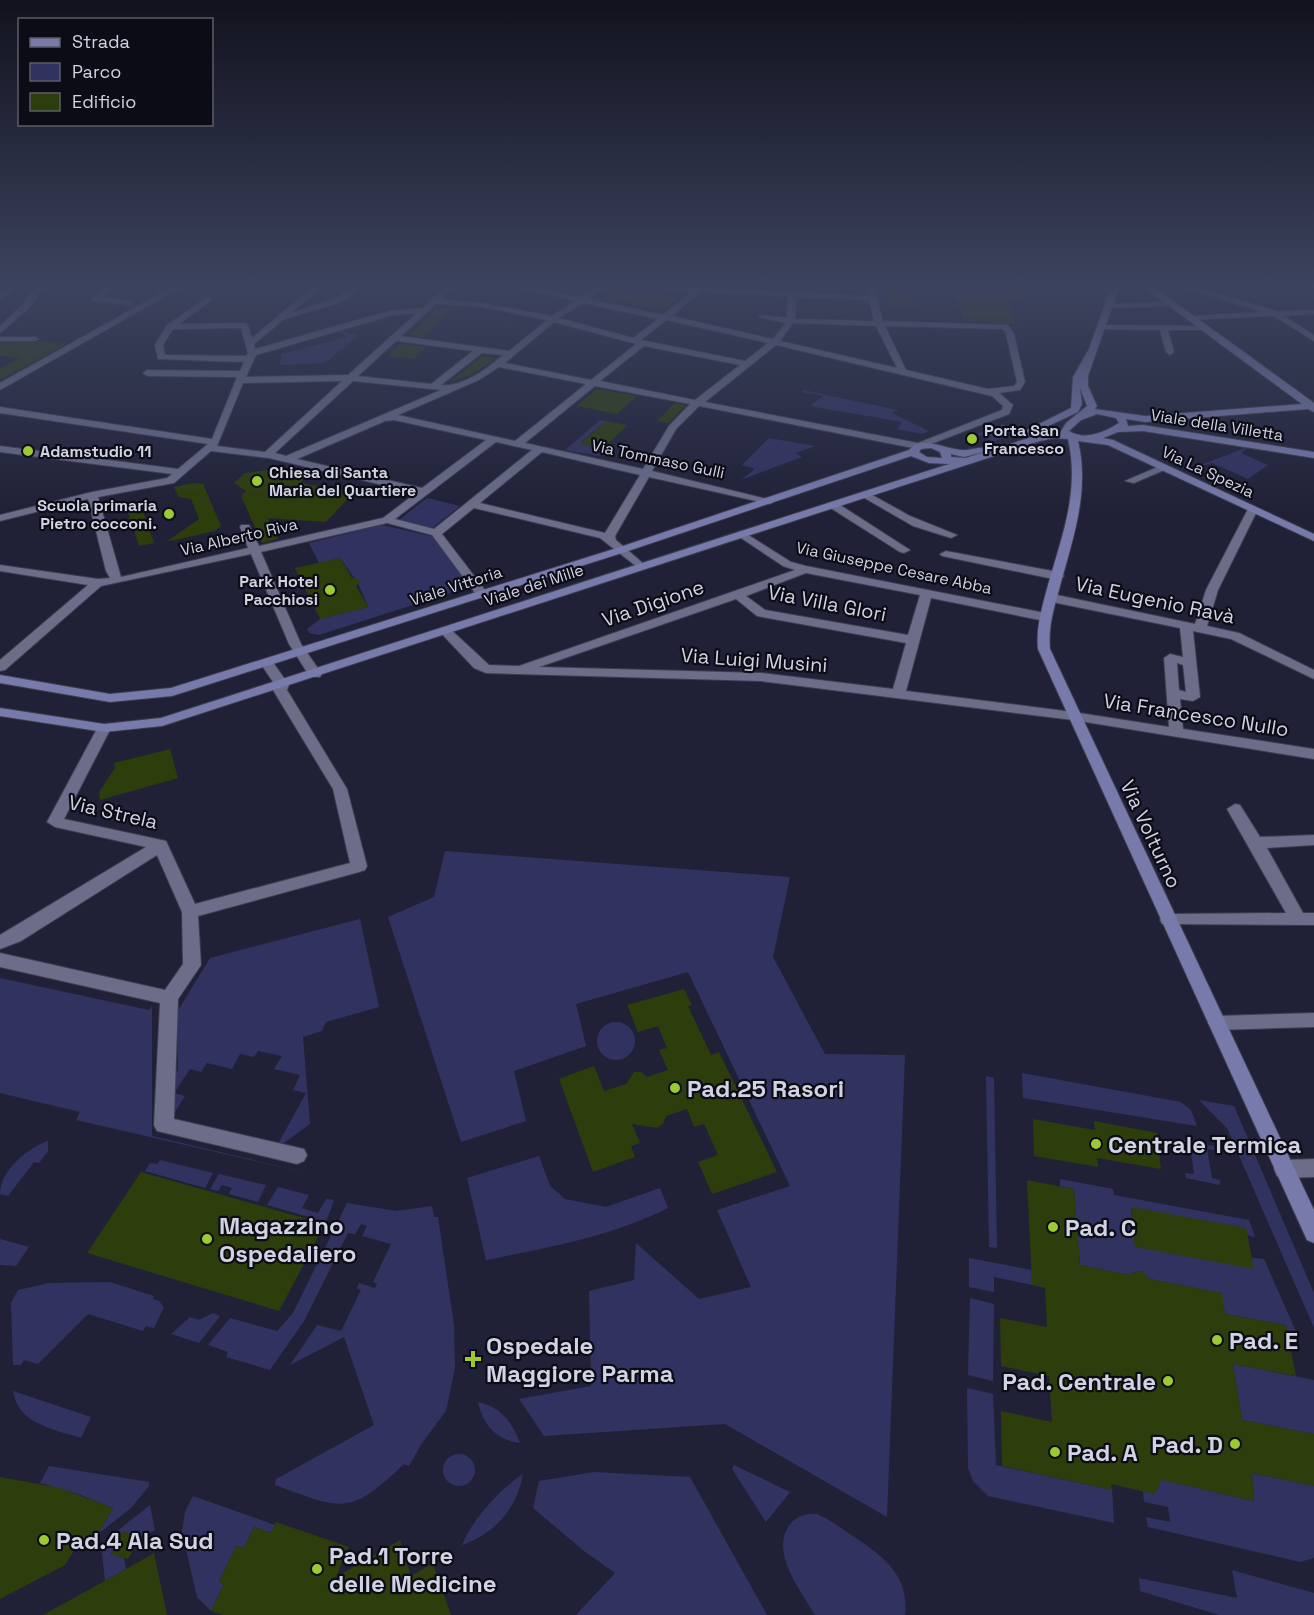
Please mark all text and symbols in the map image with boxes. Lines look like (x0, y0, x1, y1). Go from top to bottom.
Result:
legend (18, 18, 213, 126)
text: Strada (72, 30, 130, 53)
text: Parco (72, 60, 121, 83)
text: Edificio (72, 90, 136, 113)
street label: Viale della Villetta (1149, 404, 1285, 446)
place label: Porta San Francesco (984, 420, 1064, 459)
marker: Porta San Francesco (965, 432, 979, 446)
street label: Via Tommaso Gulli (589, 435, 727, 483)
place label: Adamstudio 11 (40, 441, 151, 462)
street label: Via La Spezia (1158, 441, 1258, 503)
marker: Adamstudio 11 (21, 444, 35, 458)
place label: Chiesa di Santa Maria del Quartiere (269, 462, 416, 501)
marker: Chiesa di Santa Maria del Quartiere (250, 474, 264, 488)
place label: Scuola primaria Pietro cocconi. (37, 495, 157, 534)
marker: Scuola primaria Pietro cocconi. (162, 507, 176, 521)
street label: Via Alberto Riva (178, 513, 300, 561)
street label: Via Giuseppe Cesare Abba (794, 537, 994, 599)
street label: Viale dei Mille (482, 559, 586, 611)
street label: Viale Vittoria (407, 561, 505, 611)
street label: Via Eugenio Ravà (1073, 570, 1237, 630)
place label: Park Hotel Pacchiosi (239, 571, 318, 610)
street label: Via Digione (599, 573, 707, 633)
street label: Via Villa Glori (765, 579, 889, 627)
marker: Park Hotel Pacchiosi (323, 583, 337, 597)
street label: Via Luigi Musini (680, 642, 828, 678)
street label: Via Francesco Nullo (1102, 688, 1290, 742)
street label: Via Volturno (1115, 776, 1187, 892)
street label: Via Strela (66, 789, 160, 835)
place label: Pad.25 Rasori (687, 1073, 844, 1104)
marker: Pad.25 Rasori (668, 1081, 682, 1095)
place label: Centrale Termica (1108, 1129, 1302, 1160)
marker: Centrale Termica (1089, 1137, 1103, 1151)
place label: Magazzino Ospedaliero (219, 1210, 357, 1269)
place label: Pad. C (1065, 1212, 1136, 1243)
marker: Pad. C (1046, 1220, 1060, 1234)
marker: Magazzino Ospedaliero (200, 1232, 214, 1246)
place label: Pad. E (1229, 1325, 1298, 1356)
place label: Ospedale Maggiore Parma (486, 1330, 674, 1389)
marker: Pad. E (1210, 1333, 1224, 1347)
marker: Ospedale Maggiore Parma (464, 1350, 482, 1368)
place label: Pad. Centrale (1002, 1366, 1156, 1397)
marker: Pad. Centrale (1161, 1374, 1175, 1388)
place label: Pad. D (1151, 1429, 1223, 1460)
place label: Pad. A (1067, 1437, 1138, 1468)
marker: Pad. D (1228, 1437, 1242, 1451)
marker: Pad. A (1048, 1445, 1062, 1459)
place label: Pad.4 Ala Sud (56, 1525, 214, 1556)
marker: Pad.4 Ala Sud (37, 1533, 51, 1547)
place label: Pad.1 Torre delle Medicine (329, 1540, 497, 1599)
marker: Pad.1 Torre delle Medicine (310, 1562, 324, 1576)

